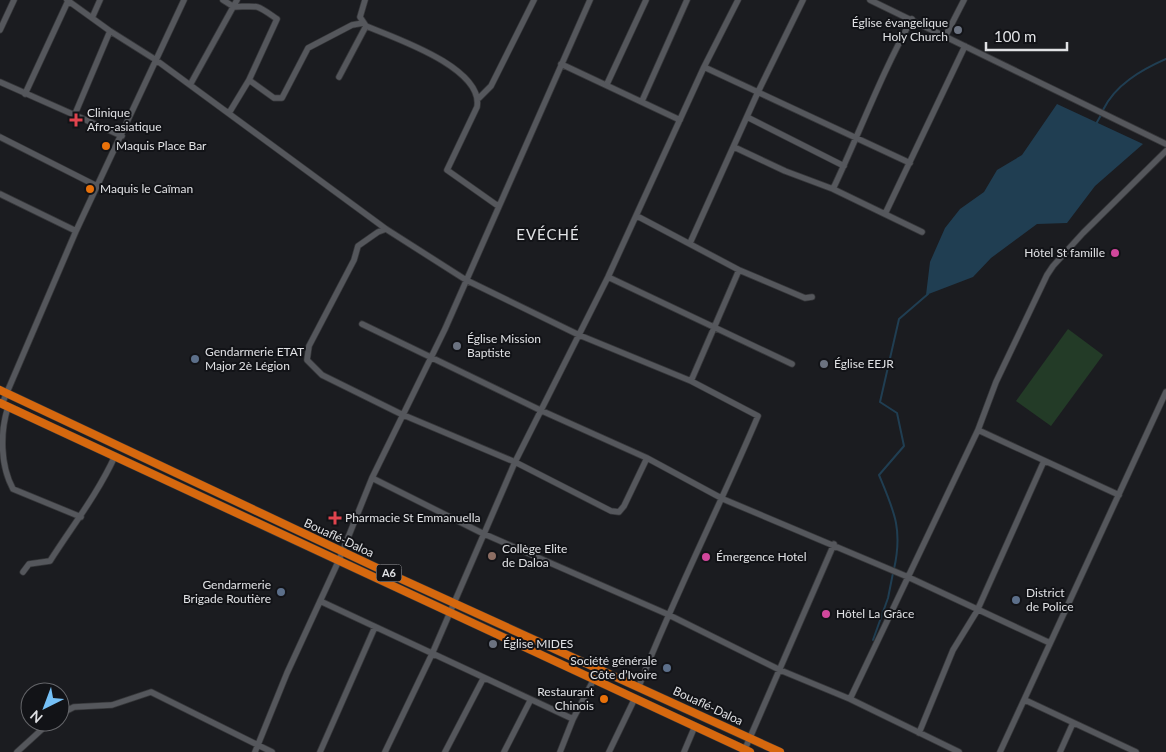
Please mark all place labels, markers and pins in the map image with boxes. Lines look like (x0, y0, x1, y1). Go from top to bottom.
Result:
place label: Église évangelique Holy Church (852, 15, 948, 44)
marker: Église évangelique Holy Church (952, 24, 964, 36)
place label: Clinique Afro-asiatique (87, 105, 162, 134)
marker: Clinique Afro-asiatique (69, 113, 83, 127)
place label: Maquis Place Bar (116, 138, 207, 153)
marker: Maquis Place Bar (100, 140, 112, 152)
place label: Maquis le Caïman (100, 181, 193, 196)
marker: Maquis le Caïman (84, 183, 96, 195)
place label: Hôtel St famille (1024, 245, 1105, 260)
marker: Hôtel St famille (1109, 247, 1121, 259)
place label: Église Mission Baptiste (467, 331, 541, 360)
marker: Église Mission Baptiste (451, 340, 463, 352)
place label: Gendarmerie ETAT Major 2è Légion (205, 344, 304, 373)
marker: Gendarmerie ETAT Major 2è Légion (189, 353, 201, 365)
place label: Église EEJR (834, 356, 894, 371)
marker: Église EEJR (818, 358, 830, 370)
place label: Pharmacie St Emmanuella (345, 510, 481, 525)
marker: Pharmacie St Emmanuella (329, 512, 341, 524)
place label: Collège Elite de Daloa (502, 541, 567, 570)
place label: Émergence Hotel (716, 549, 807, 564)
marker: Collège Elite de Daloa (486, 550, 498, 562)
marker: Émergence Hotel (700, 551, 712, 563)
place label: Gendarmerie Brigade Routière (183, 577, 271, 606)
place label: District de Police (1026, 585, 1074, 614)
marker: Gendarmerie Brigade Routière (275, 586, 287, 598)
marker: District de Police (1010, 594, 1022, 606)
place label: Hôtel La Grâce (836, 606, 914, 621)
marker: Hôtel La Grâce (820, 608, 832, 620)
place label: Église MIDES (503, 636, 573, 651)
marker: Église MIDES (487, 638, 499, 650)
place label: Société générale Côte d’Ivoire (570, 653, 657, 682)
marker: Société générale Côte d’Ivoire (661, 662, 673, 674)
place label: Restaurant Chinois (537, 684, 595, 713)
marker: Restaurant Chinois (598, 693, 610, 705)

